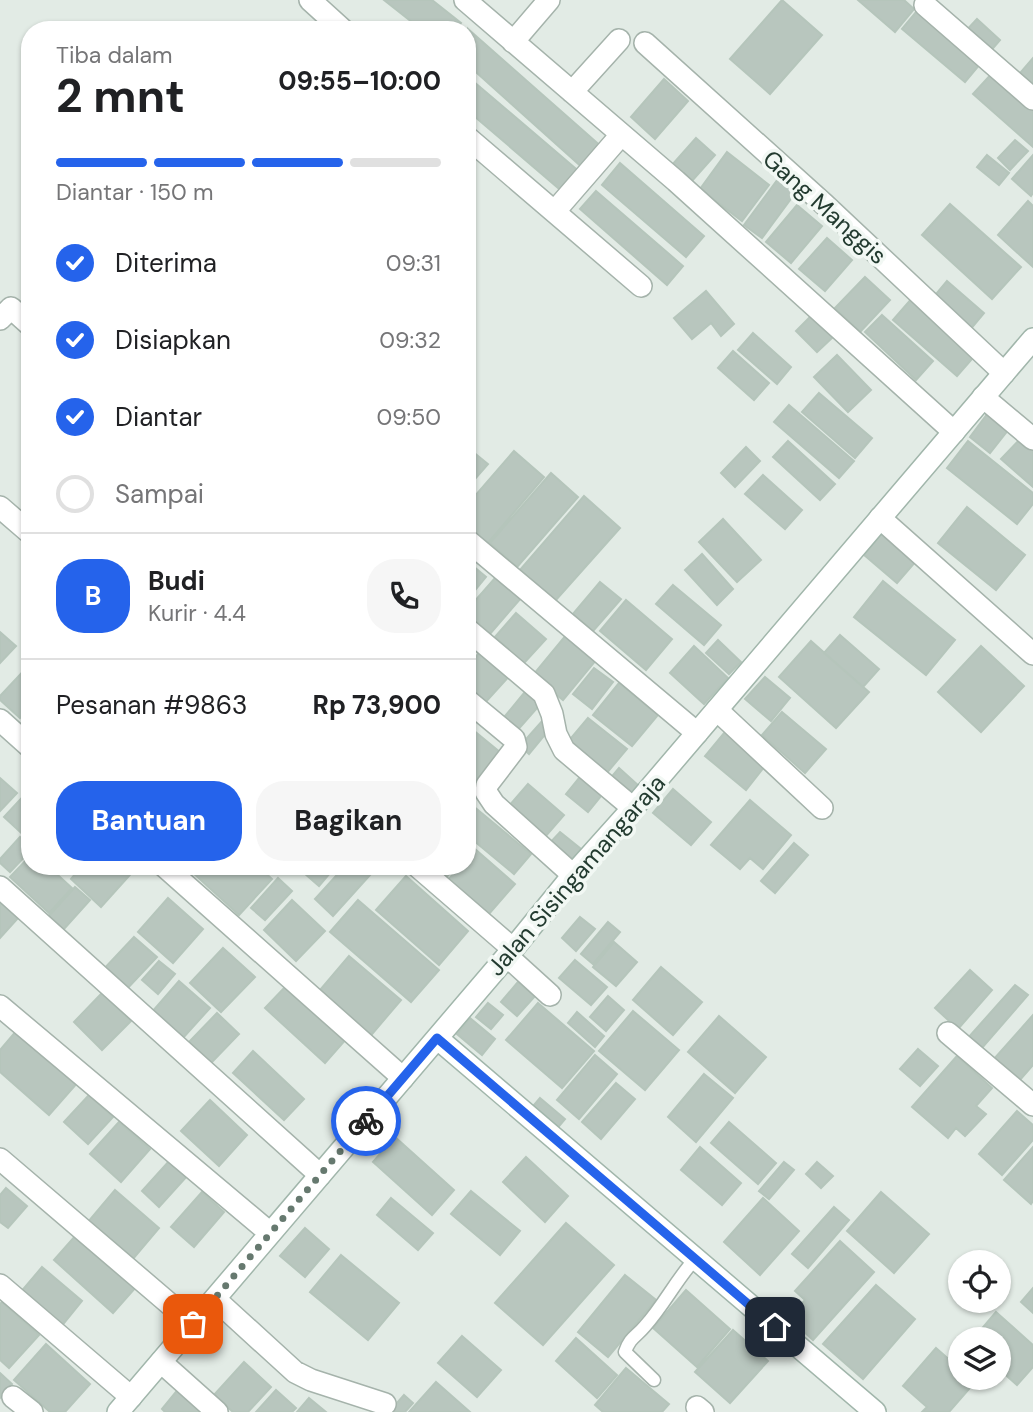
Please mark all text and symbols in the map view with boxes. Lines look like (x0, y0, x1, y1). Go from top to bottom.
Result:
text: Tiba dalam (56, 40, 173, 70)
text: 09:55–10:00 (278, 64, 441, 98)
text: 2 mnt (56, 66, 185, 126)
street label: Gang Manggis (757, 143, 893, 271)
text: Diantar · 150 m (56, 177, 213, 207)
icon: check (56, 244, 94, 282)
text: Diterima (115, 246, 217, 280)
text: 09:31 (386, 248, 441, 278)
icon: check (56, 321, 94, 359)
text: Disiapkan (115, 323, 231, 357)
text: 09:32 (379, 325, 441, 355)
icon: check (56, 398, 94, 436)
text: Diantar (115, 400, 202, 434)
text: 09:50 (376, 402, 441, 432)
text: Sampai (115, 477, 204, 511)
button: phone (367, 559, 441, 633)
text: Budi (148, 564, 205, 598)
text: B (85, 579, 101, 613)
text: Kurir · 4.4 (148, 598, 246, 628)
text: Pesanan #9863 (56, 688, 248, 722)
text: Rp 73,900 (313, 688, 441, 722)
street label: Jalan Sisingamangaraja (480, 768, 672, 982)
button: Bantuan (56, 781, 242, 861)
button: Bagikan (256, 781, 441, 861)
courier (331, 1086, 401, 1156)
icon: bike (347, 1102, 385, 1140)
map controls (948, 1250, 1011, 1390)
button: locate (948, 1250, 1011, 1313)
pin (163, 1294, 223, 1354)
pin (745, 1297, 805, 1357)
icon: bag (174, 1305, 212, 1343)
icon: home (756, 1308, 794, 1346)
button: layers (948, 1327, 1011, 1390)

